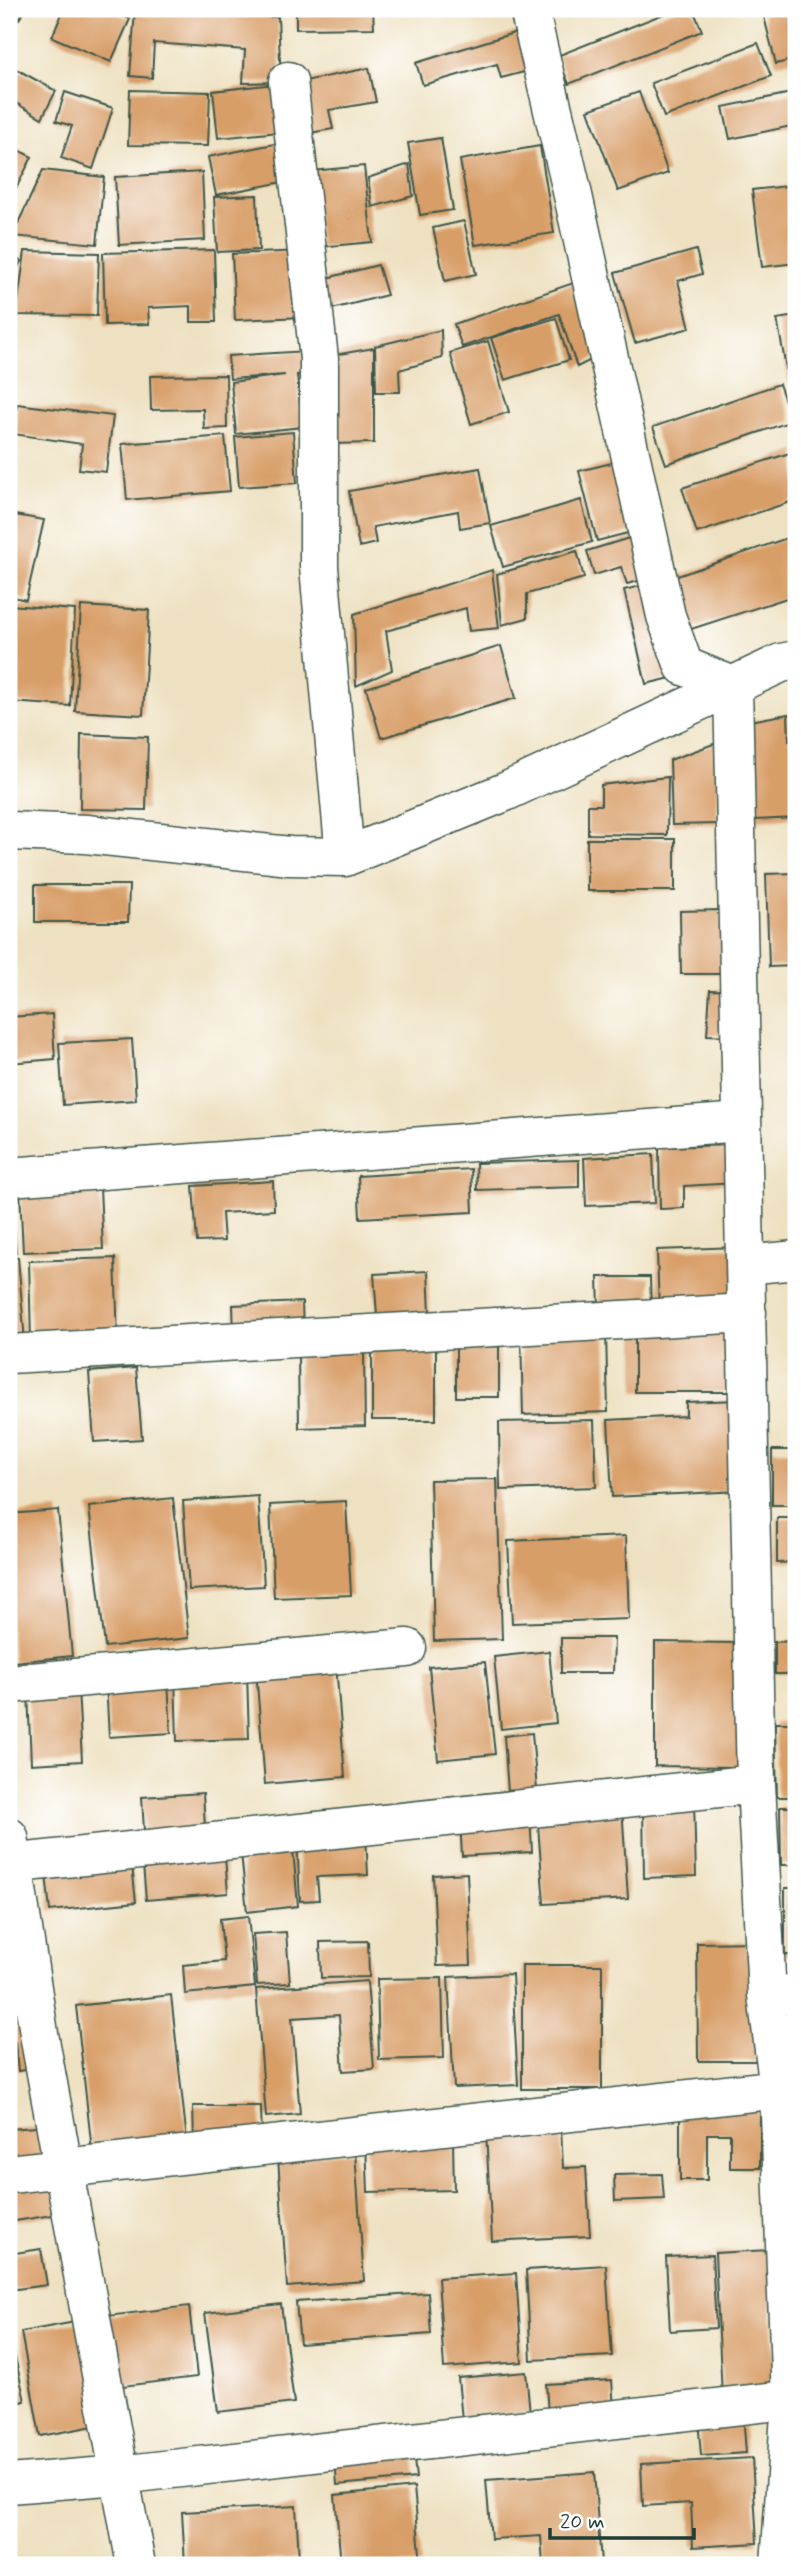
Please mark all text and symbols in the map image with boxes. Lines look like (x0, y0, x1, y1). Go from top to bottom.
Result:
scale bar (550, 2497, 693, 2541)
text: 20 m (560, 2508, 605, 2536)

